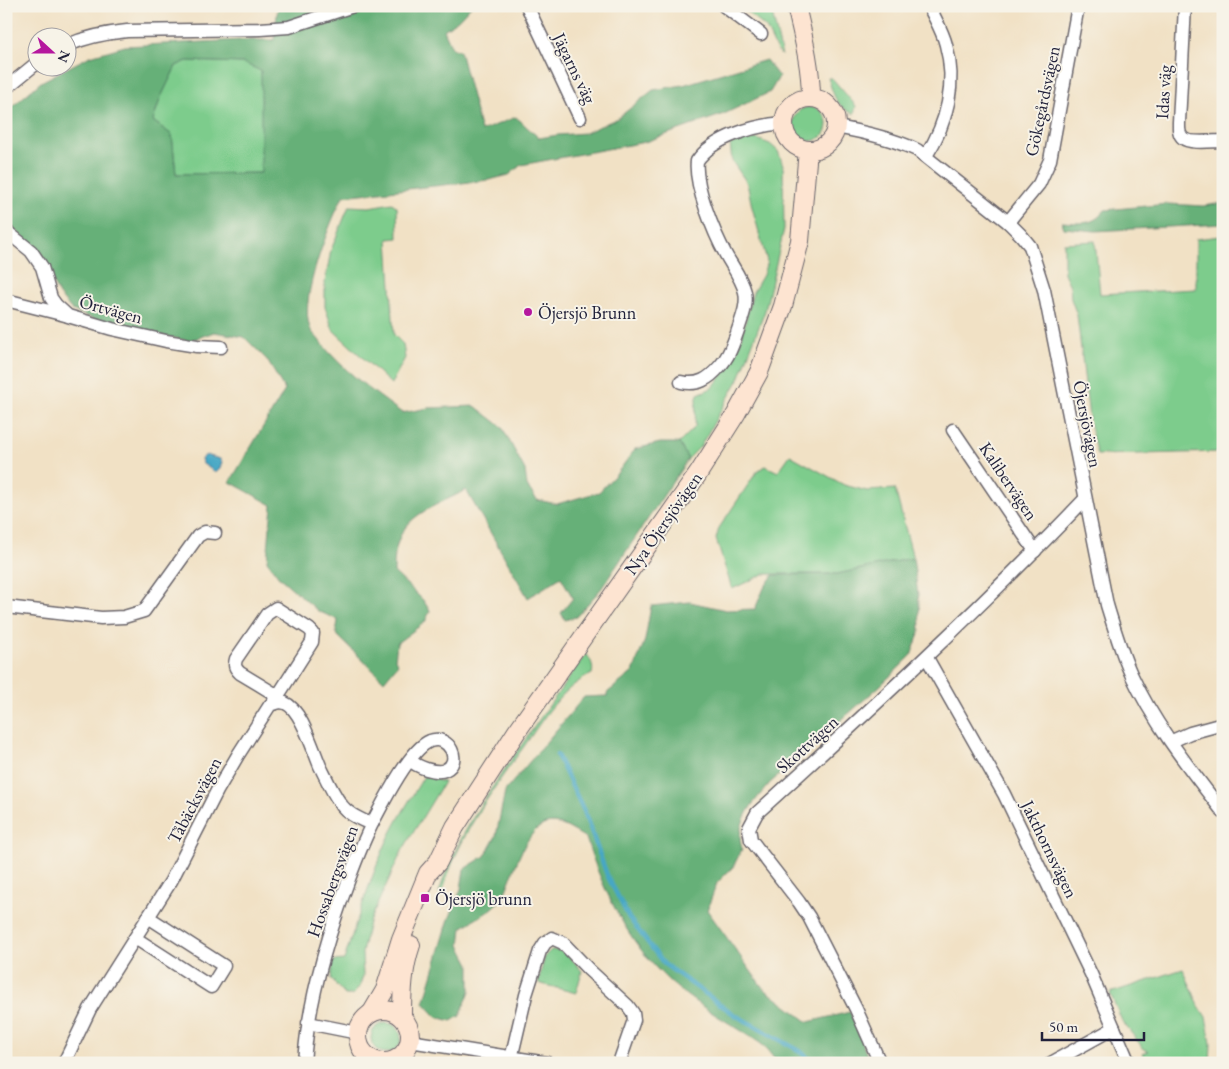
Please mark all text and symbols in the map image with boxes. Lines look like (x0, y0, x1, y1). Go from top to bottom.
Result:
street label: Jägarns väg (547, 27, 602, 107)
north arrow (28, 28, 78, 78)
street label: Gökegårdsvägen (1019, 43, 1065, 158)
text: N (53, 48, 75, 66)
street label: Idas väg (1150, 64, 1176, 120)
street label: Örtvägen (77, 290, 146, 329)
place label: Öjersjö Brunn (538, 301, 637, 324)
marker: Öjersjö Brunn (522, 306, 534, 318)
street label: Öjersjövägen (1068, 378, 1108, 470)
street label: Kalibervägen (974, 437, 1044, 525)
street label: Nya Öjersjövägen (619, 466, 707, 579)
street label: Skottvägen (771, 710, 843, 778)
street label: Tåbäcksvägen (162, 753, 226, 847)
street label: Jakthornsvägen (1016, 794, 1084, 902)
street label: Hossabergsvägen (301, 821, 363, 940)
place label: Öjersjö brunn (435, 887, 532, 910)
marker: Öjersjö brunn (419, 892, 431, 904)
scale bar (1042, 1009, 1144, 1041)
text: 50 m (1049, 1017, 1078, 1036)

